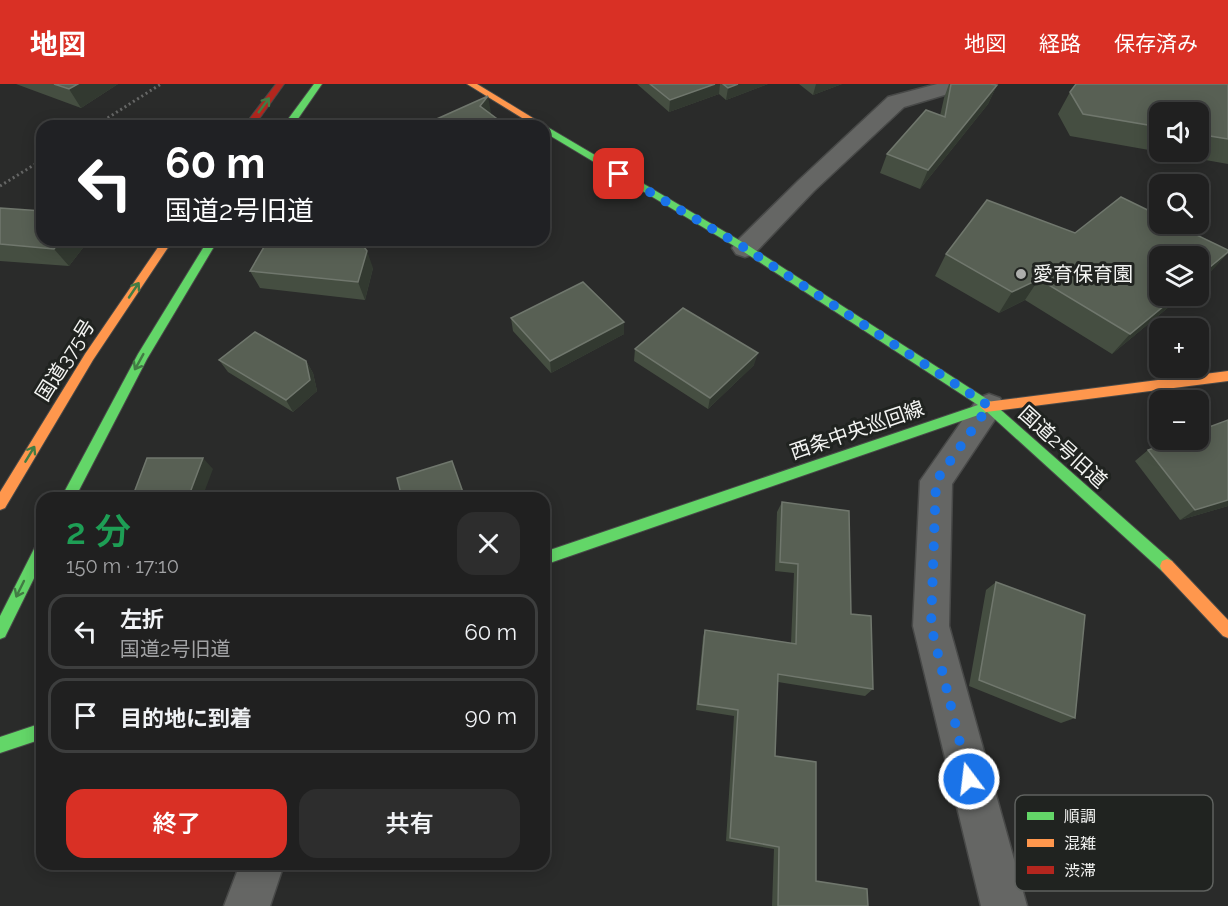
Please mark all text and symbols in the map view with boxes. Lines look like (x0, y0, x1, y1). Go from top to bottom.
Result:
text: 地図 (30, 28, 86, 61)
text: 地図 (964, 31, 1006, 56)
text: 経路 (1039, 31, 1081, 56)
text: 保存済み (1114, 31, 1198, 56)
one-way arrow (258, 97, 270, 113)
map controls (1149, 102, 1209, 450)
button: sound (1149, 102, 1209, 162)
text: 60 m (165, 139, 265, 188)
icon: left (66, 144, 144, 222)
pin (593, 148, 644, 199)
icon: arrive (602, 157, 635, 190)
button: search (1149, 174, 1209, 234)
text: 国道2号旧道 (165, 195, 314, 226)
button: layers (1149, 246, 1209, 306)
place label: 愛育保育園 (1033, 262, 1133, 286)
marker: 愛育保育園 (1014, 267, 1028, 281)
one-way arrow (128, 281, 141, 298)
street label: 国道375号 (30, 315, 100, 405)
button: + (1149, 318, 1209, 378)
one-way arrow (133, 353, 145, 370)
button: − (1149, 390, 1209, 450)
street label: 西条中央巡回線 (787, 396, 927, 464)
street label: 国道2号旧道 (1014, 401, 1112, 493)
one-way arrow (25, 446, 37, 463)
text: 2 分 (66, 510, 131, 552)
button: close (457, 512, 520, 575)
text: 150 m · 17:10 (66, 554, 179, 578)
one-way arrow (14, 580, 26, 598)
text: 左折 (120, 606, 164, 632)
icon: left (69, 615, 102, 648)
text: 60 m (464, 619, 517, 645)
text: 国道2号旧道 (120, 637, 230, 661)
icon: arrive (69, 699, 102, 732)
text: 90 m (465, 703, 517, 729)
text: 目的地に到着 (120, 705, 252, 731)
position arrow (937, 747, 1001, 811)
button: 終了 (66, 789, 287, 858)
button: 共有 (299, 789, 520, 858)
legend (1015, 795, 1213, 891)
text: 順調 (1064, 807, 1096, 826)
text: 混雑 (1064, 834, 1096, 853)
text: 渋滞 (1064, 861, 1096, 880)

